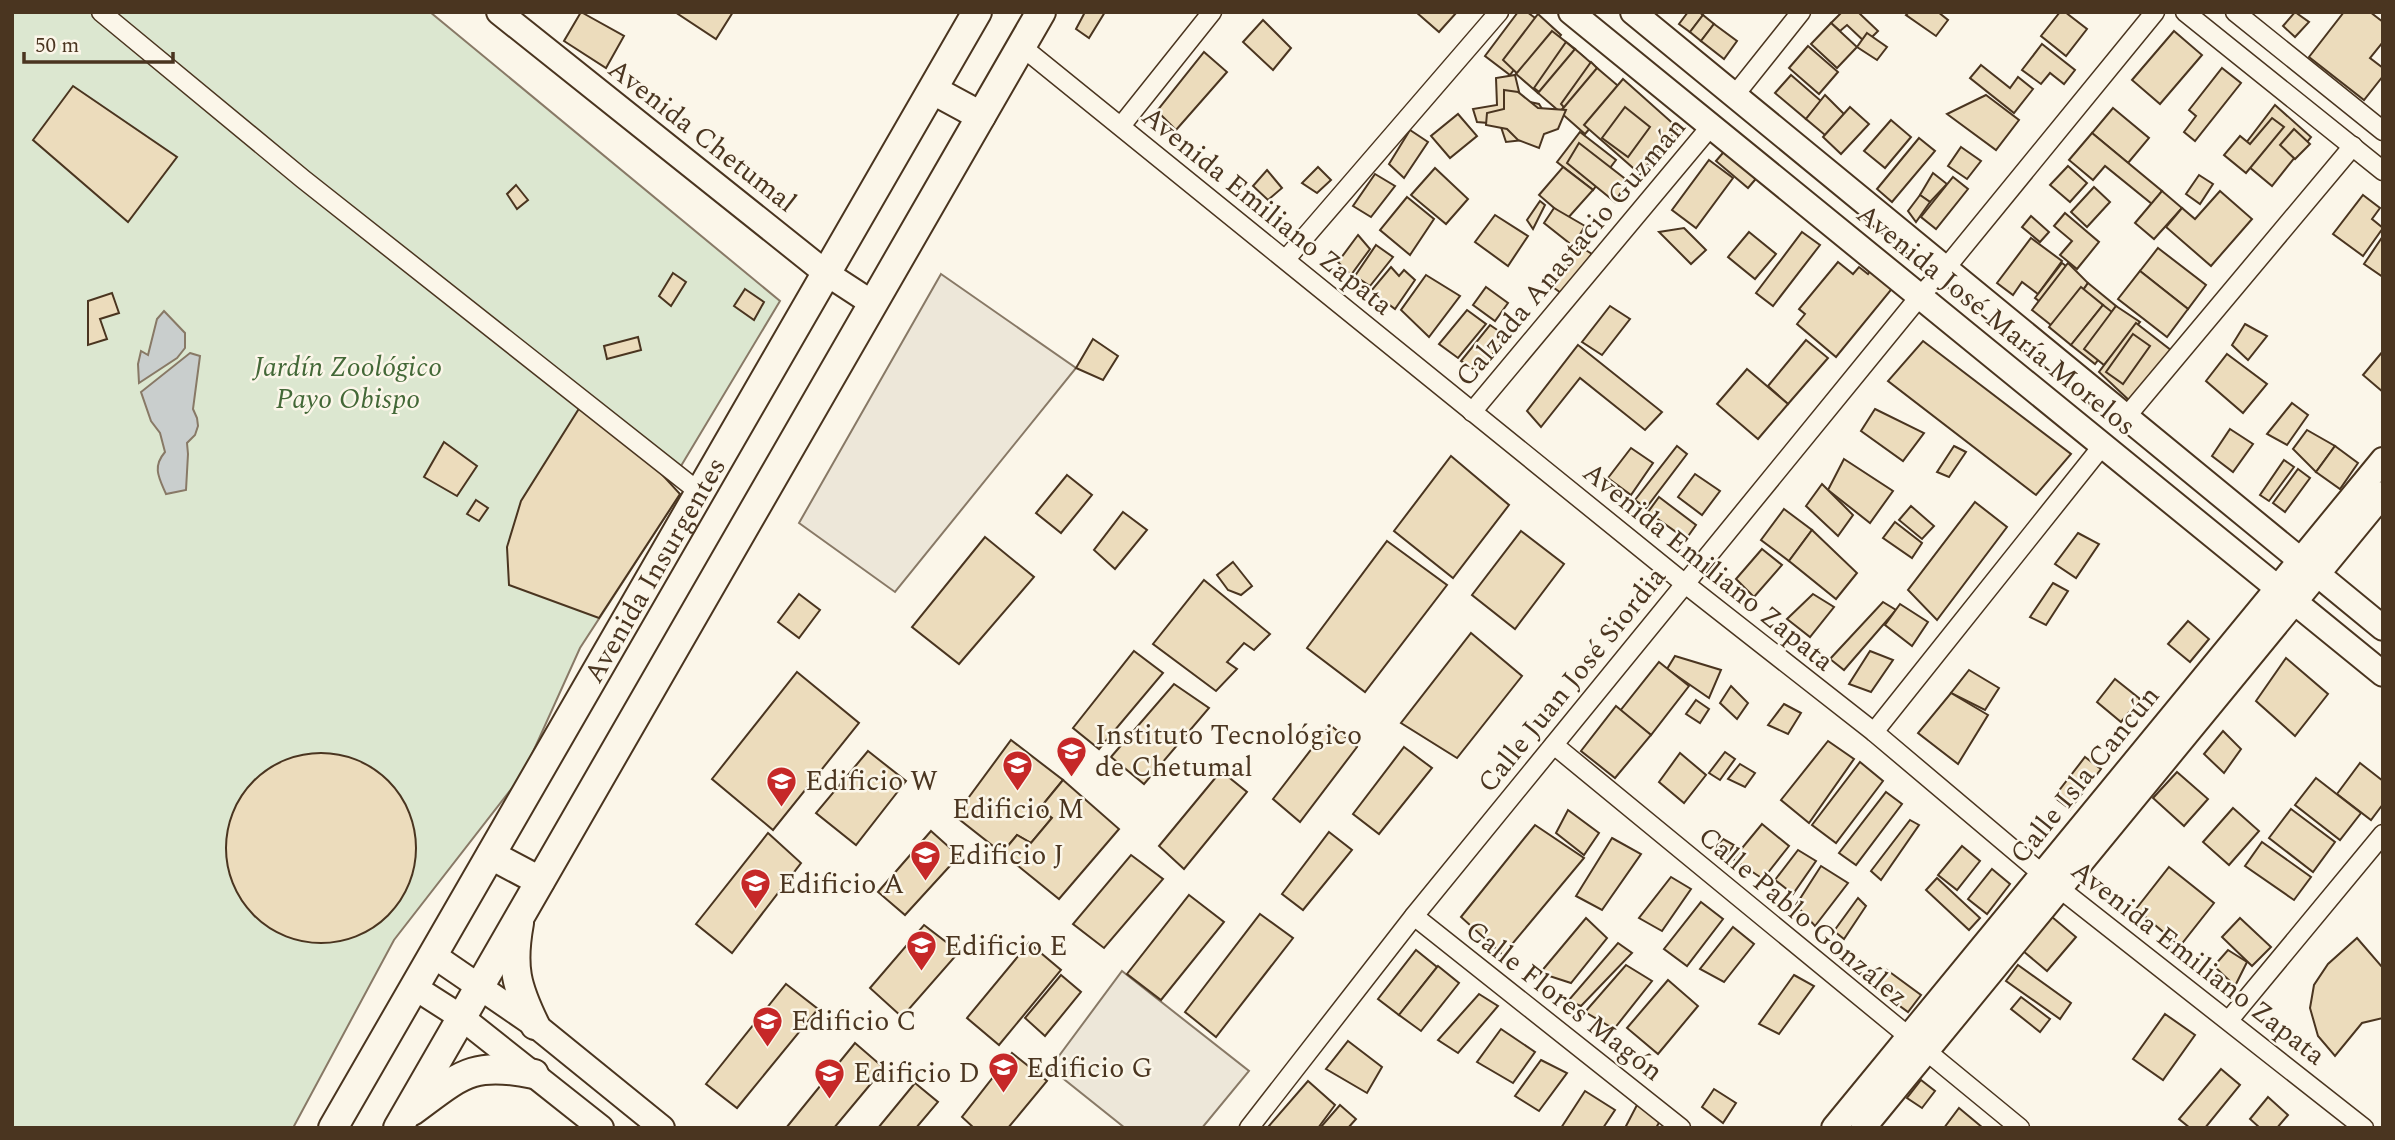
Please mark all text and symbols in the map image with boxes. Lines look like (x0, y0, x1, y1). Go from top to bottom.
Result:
scale bar (24, 21, 173, 65)
text: 50 m (35, 30, 79, 62)
street label: Avenida Chetumal (598, 48, 806, 224)
street label: Avenida Emiliano Zapata (1132, 96, 1403, 326)
street label: Calzada Anastacio Guzmán (1445, 108, 1697, 396)
street label: Avenida José María Morelos (1847, 193, 2145, 447)
park label: Jardín Zoológico Payo Obispo (252, 346, 442, 421)
street label: Avenida Insurgentes (573, 449, 737, 691)
street label: Avenida Emiliano Zapata (1573, 452, 1844, 682)
street label: Calle Juan José Siordia (1467, 557, 1677, 802)
street label: Calle Isla Cancún (2000, 677, 2170, 873)
place label: Instituto Tecnológico de Chetumal (1095, 714, 1362, 789)
school or university icon: Instituto Tecnológico de Chetumal (1055, 734, 1089, 778)
school or university icon: Edificio M (1001, 748, 1035, 792)
place label: Edificio W (805, 760, 938, 803)
school or university icon: Edificio W (765, 764, 799, 808)
place label: Edificio M (952, 788, 1084, 831)
street label: Calle Pablo González (1688, 816, 1918, 1018)
place label: Edificio J (948, 834, 1064, 877)
school or university icon: Edificio J (908, 838, 942, 882)
street label: Avenida Emiliano Zapata (2061, 850, 2335, 1077)
place label: Edificio A (778, 863, 904, 906)
school or university icon: Edificio A (738, 867, 772, 911)
street label: Calle Flores Magón (1456, 910, 1672, 1092)
place label: Edificio E (944, 925, 1068, 968)
school or university icon: Edificio E (904, 929, 938, 973)
place label: Edificio C (791, 1000, 917, 1043)
school or university icon: Edificio C (751, 1004, 785, 1048)
place label: Edificio G (1026, 1047, 1153, 1090)
school or university icon: Edificio G (986, 1051, 1020, 1095)
place label: Edificio D (853, 1052, 980, 1095)
school or university icon: Edificio D (813, 1056, 847, 1100)

